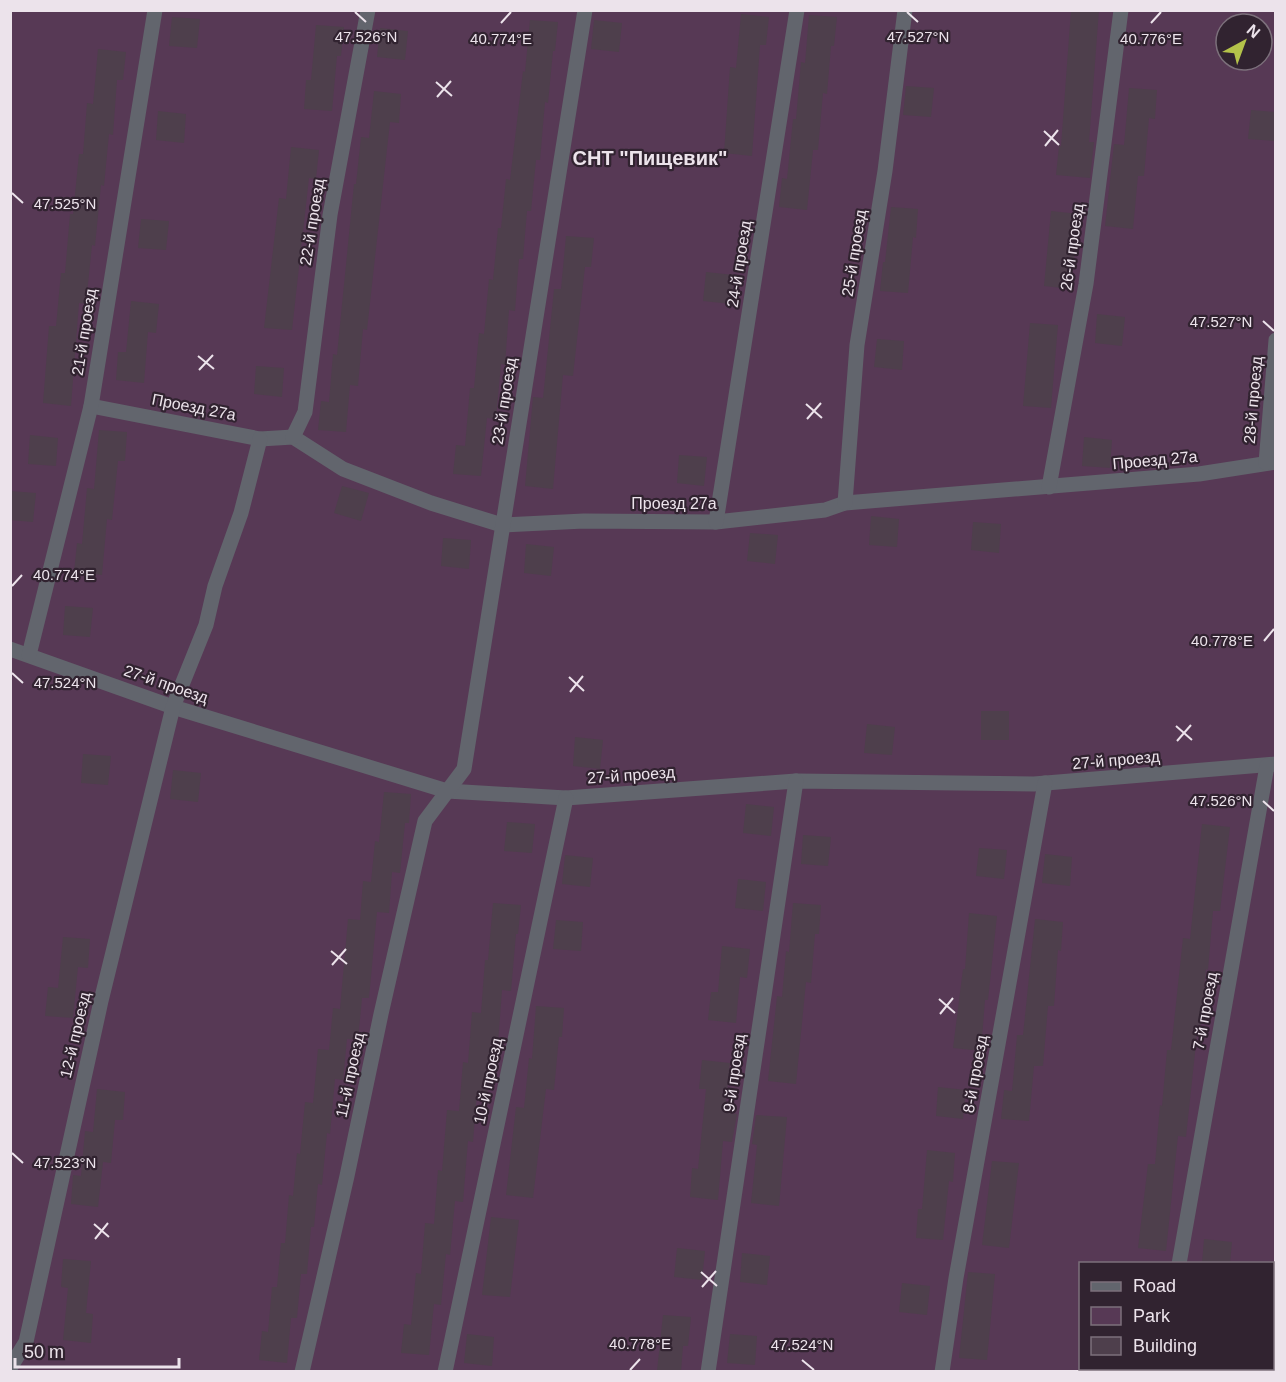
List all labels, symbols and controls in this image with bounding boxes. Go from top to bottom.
north arrow [1214,12,1274,72]
text: N [1244,21,1263,41]
text: 47.526°N [335,28,397,45]
text: 47.527°N [887,28,949,45]
text: 40.774°E [470,30,532,47]
text: 40.776°E [1120,30,1182,47]
district label: СНТ "Пищевик" [573,147,727,169]
street label: 22-й проезд [297,177,327,267]
text: 47.525°N [34,195,96,212]
street label: 26-й проезд [1057,202,1087,292]
street label: 25-й проезд [839,208,869,298]
street label: 24-й проезд [724,219,754,309]
street label: 21-й проезд [69,287,99,377]
text: 47.527°N [1190,313,1252,330]
street label: 28-й проезд [1241,355,1265,444]
street label: 23-й проезд [489,356,519,446]
street label: Проезд 27а [151,391,238,424]
street label: Проезд 27а [1112,448,1198,472]
street label: Проезд 27а [631,495,717,512]
text: 40.774°E [33,566,95,583]
text: 40.778°E [1191,632,1253,649]
street label: 27-й проезд [122,662,211,707]
text: 47.524°N [34,674,96,691]
street label: 27-й проезд [1072,748,1161,772]
street label: 27-й проезд [587,763,676,787]
text: 47.526°N [1190,792,1252,809]
street label: 7-й проезд [1190,970,1220,1051]
street label: 12-й проезд [57,990,93,1080]
street label: 11-й проезд [333,1030,367,1119]
street label: 9-й проезд [720,1032,748,1113]
street label: 8-й проезд [960,1033,990,1114]
street label: 10-й проезд [471,1036,506,1126]
text: 47.523°N [34,1154,96,1171]
legend [1079,1262,1274,1370]
text: Road [1133,1276,1176,1296]
text: Park [1133,1306,1171,1326]
scale bar [15,1331,178,1369]
text: 40.778°E [609,1335,671,1352]
text: 47.524°N [771,1336,833,1353]
text: Building [1133,1336,1197,1356]
text: 50 m [24,1342,64,1362]

